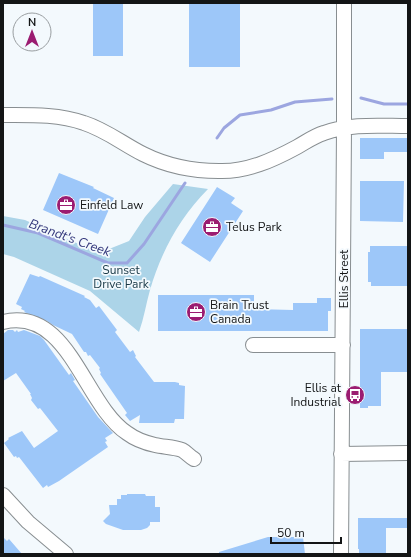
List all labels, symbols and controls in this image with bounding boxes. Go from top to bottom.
north arrow [12,12,52,52]
text: N [28,15,36,30]
office icon: Einfeld Law [55,194,77,216]
place label: Einfeld Law [80,197,143,213]
water label: Brandt's Creek [26,215,114,261]
office icon: Telus Park [201,216,223,238]
place label: Telus Park [226,219,283,235]
street label: Ellis Street [336,249,352,308]
park label: Sunset Drive Park [93,262,150,292]
place label: Brain Trust Canada [210,297,269,327]
office icon: Brain Trust Canada [185,301,207,323]
place label: Ellis at Industrial [290,380,342,410]
bus stop icon: Ellis at Industrial [344,384,366,406]
scale bar [271,519,341,545]
text: 50 m [277,525,305,541]

